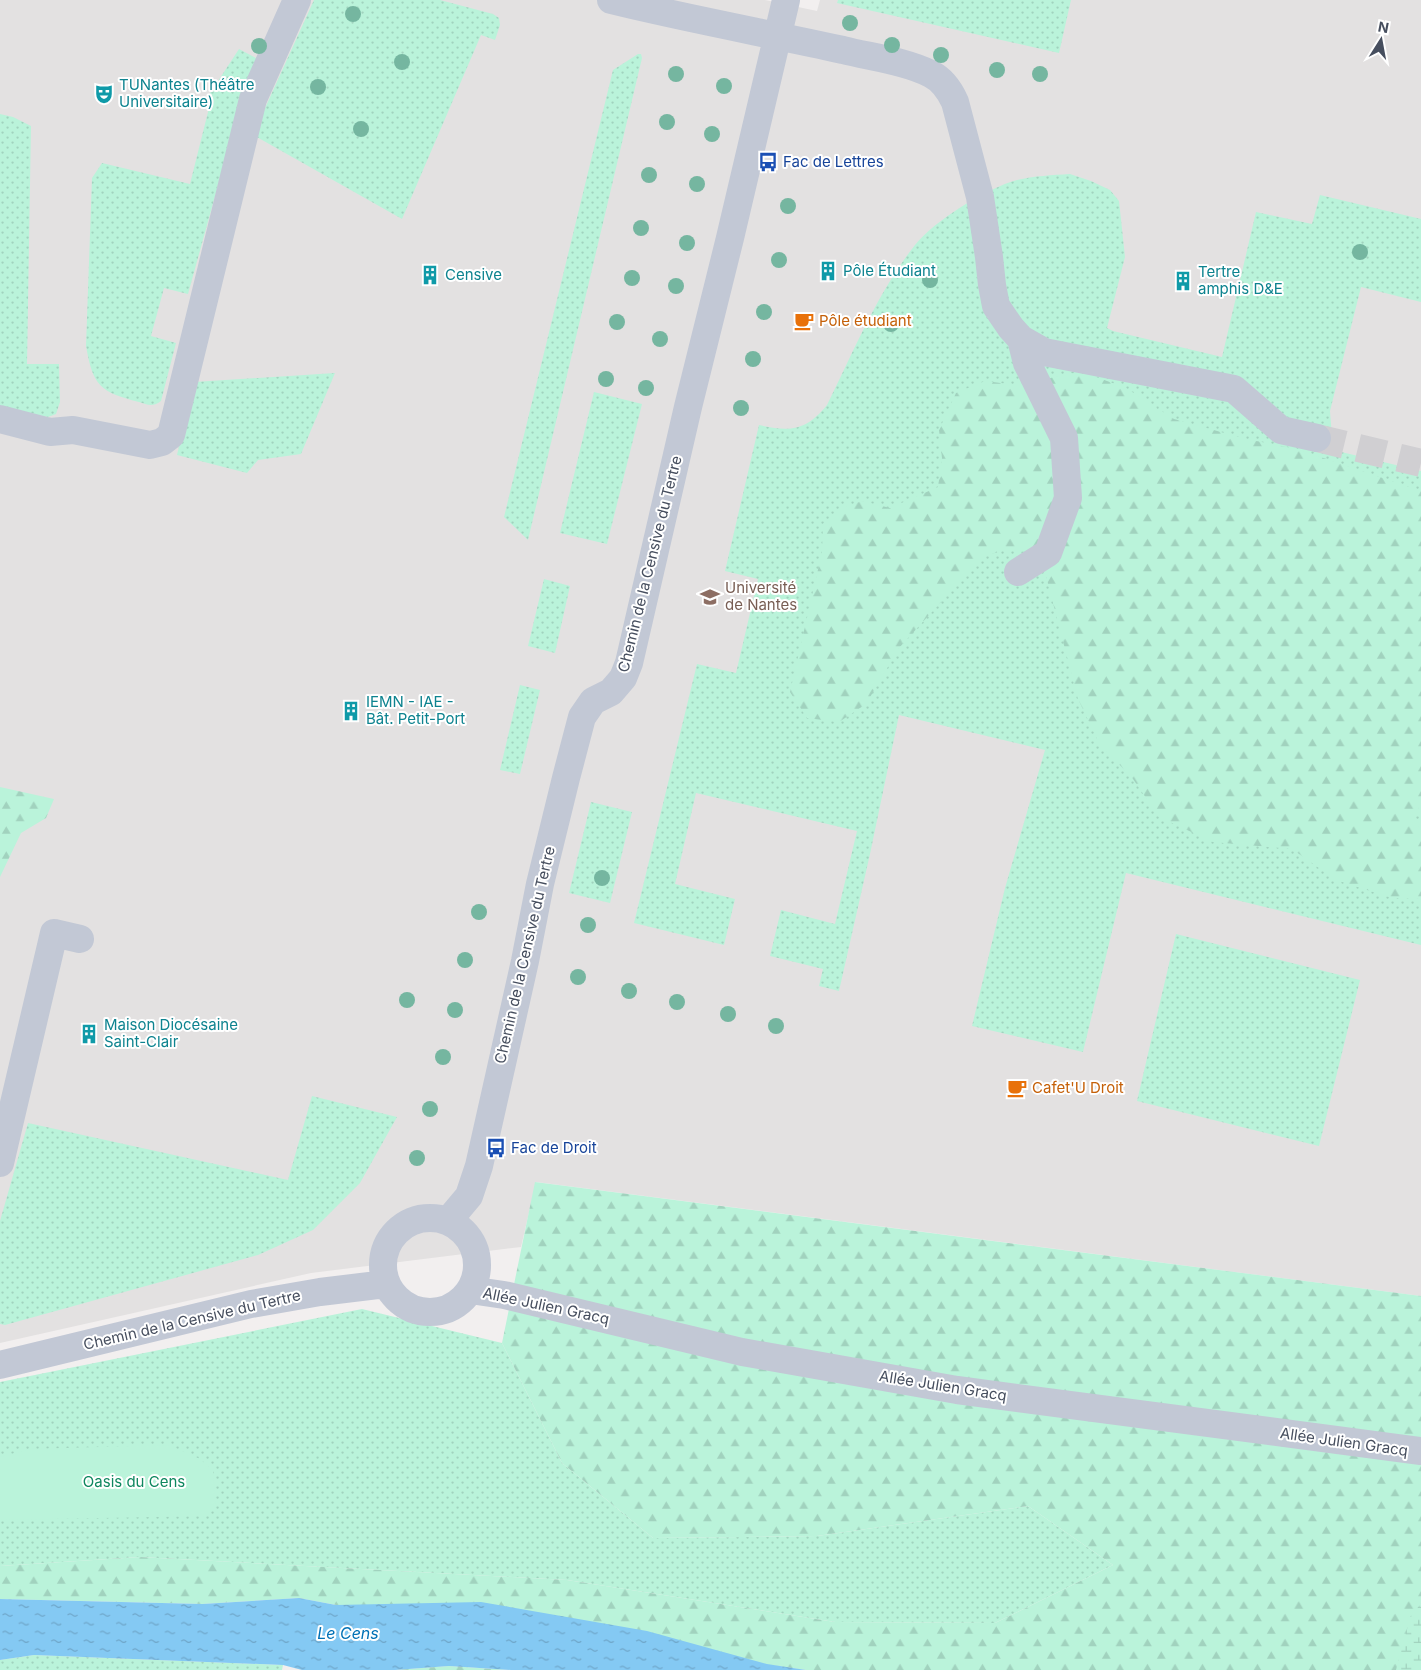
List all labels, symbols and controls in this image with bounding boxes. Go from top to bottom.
north arrow [1356,15,1406,65]
text: N [1377,17,1390,36]
place label: TUNantes (Théâtre Universitaire) [119,75,254,111]
theatre icon: TUNantes (Théâtre Universitaire) [93,83,115,105]
bus stop icon: Fac de Lettres [757,151,779,173]
place label: Fac de Lettres [783,152,884,171]
building icon: Pôle Étudiant [817,260,839,282]
place label: Pôle Étudiant [843,261,936,280]
place label: Tertre amphis D&E [1198,262,1283,298]
building icon: Censive [419,264,441,286]
place label: Censive [445,265,502,284]
building icon: Tertre amphis D&E [1172,270,1194,292]
cafe icon: Pôle étudiant [793,310,815,332]
place label: Pôle étudiant [819,311,912,330]
street label: Chemin de la Censive du Tertre [613,454,686,674]
place label: Université de Nantes [725,578,797,614]
school or university icon: Université de Nantes [699,586,721,608]
place label: IEMN - IAE - Bât. Petit-Port [366,692,465,728]
building icon: IEMN - IAE - Bât. Petit-Port [340,700,362,722]
street label: Chemin de la Censive du Tertre [490,844,559,1065]
place label: Maison Diocésaine Saint-Clair [104,1015,238,1051]
building icon: Maison Diocésaine Saint-Clair [78,1023,100,1045]
cafe icon: Cafet'U Droit [1006,1077,1028,1099]
place label: Cafet'U Droit [1032,1078,1124,1097]
bus stop icon: Fac de Droit [485,1137,507,1159]
place label: Fac de Droit [511,1138,597,1157]
street label: Allée Julien Gracq [481,1283,611,1328]
street label: Chemin de la Censive du Tertre [81,1285,302,1354]
street label: Allée Julien Gracq [878,1366,1008,1405]
street label: Allée Julien Gracq [1279,1423,1409,1460]
park label: Oasis du Cens [83,1472,185,1491]
water label: Le Cens [317,1623,379,1643]

